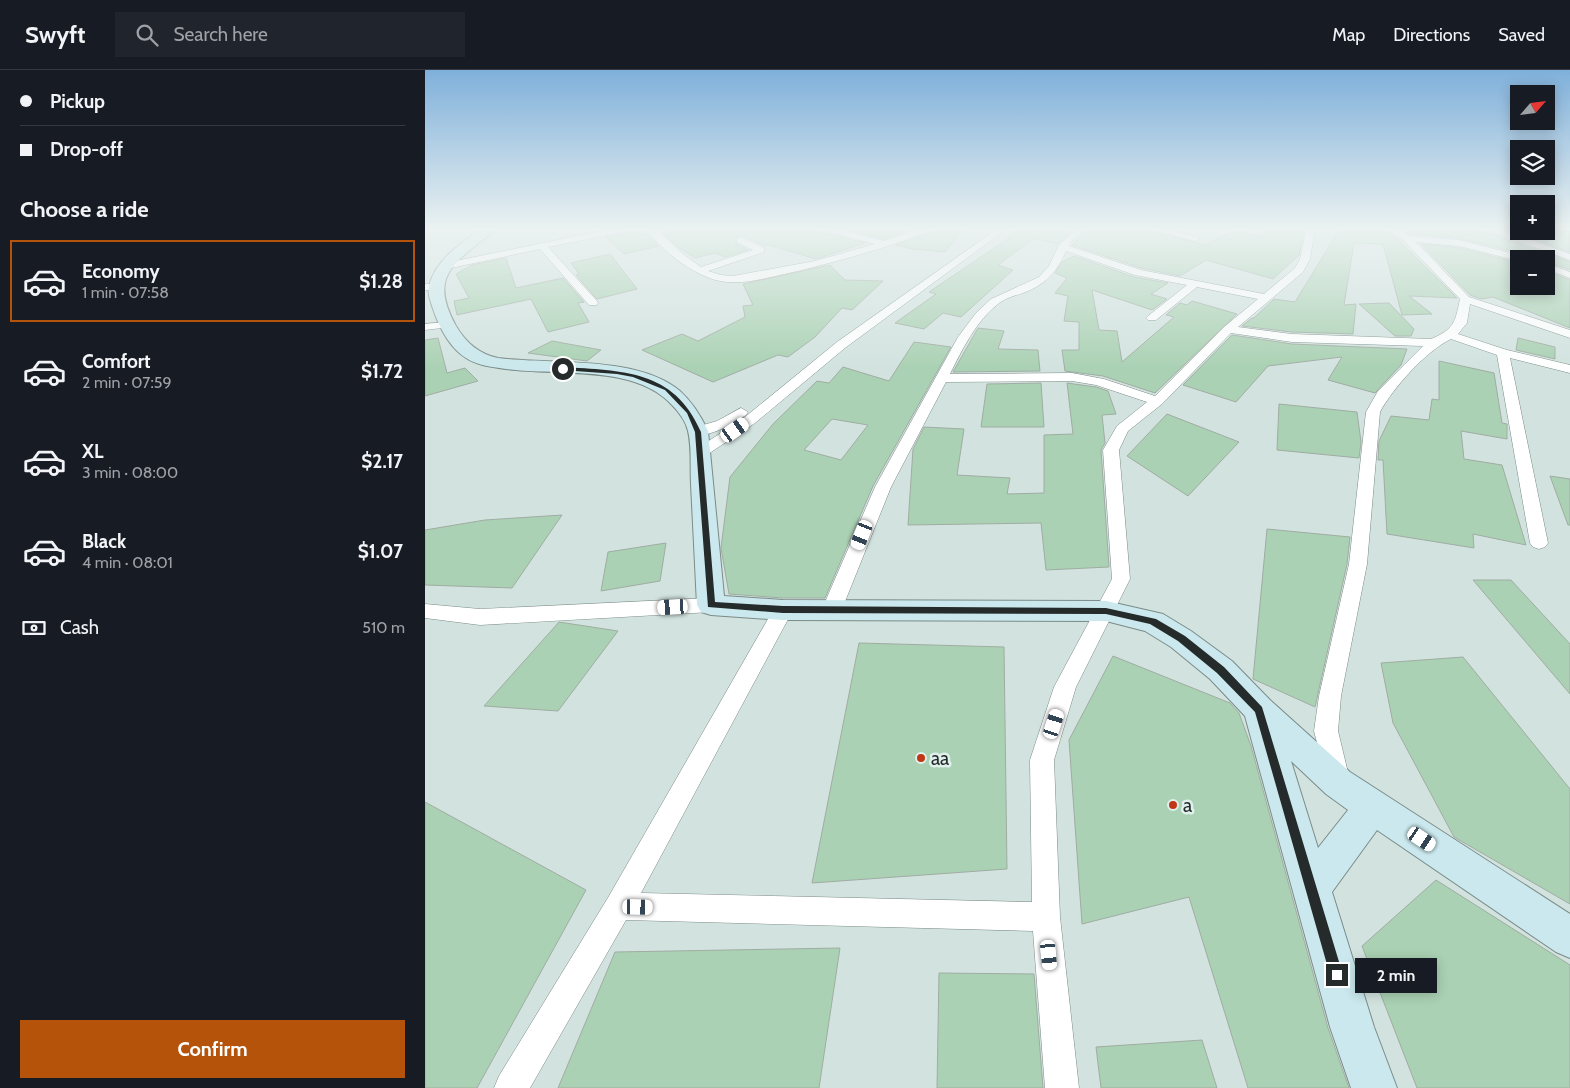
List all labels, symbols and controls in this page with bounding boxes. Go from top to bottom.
search box [115,12,465,57]
text: Swyft [25,20,85,49]
icon: search [133,21,161,49]
text: Search here [173,23,268,46]
text: Map [1332,24,1365,46]
text: Directions [1393,24,1470,46]
text: Saved [1498,24,1545,46]
north arrow [1510,85,1555,130]
map controls [1510,85,1555,295]
text: Pickup [50,90,105,113]
text: Drop-off [50,138,123,161]
button: layers [1510,140,1555,185]
button: + [1510,195,1555,240]
text: Choose a ride [20,196,149,223]
button: − [1510,250,1555,295]
icon: car [22,259,67,304]
text: Economy [82,260,160,283]
text: $1.28 [359,270,403,293]
text: 1 min · 07:58 [82,283,169,302]
icon: car [22,349,67,394]
text: Comfort [82,350,151,373]
route start [552,358,574,380]
text: $1.72 [361,360,403,383]
text: 2 min · 07:59 [82,373,171,392]
car [718,415,751,445]
icon: car [22,439,67,484]
text: XL [82,440,103,463]
text: $2.17 [361,450,403,473]
text: 3 min · 08:00 [82,463,178,482]
car [849,518,874,552]
icon: car [22,529,67,574]
text: Black [82,530,126,553]
text: $1.07 [358,540,403,563]
text: 4 min · 08:01 [82,553,173,572]
car [657,599,688,615]
icon: cash [20,614,48,642]
text: Cash [60,616,99,639]
text: 510 m [362,618,405,637]
car [1042,707,1065,741]
place label: aa [931,747,949,770]
marker: aa [915,752,927,764]
place label: a [1183,794,1192,817]
marker: a [1167,799,1179,811]
car [1405,824,1438,854]
car [622,899,653,915]
car [1039,939,1058,971]
callout: 2 min [1355,958,1437,992]
route end [1326,964,1348,986]
text: 2 min [1377,966,1415,985]
button: Confirm [20,1020,405,1078]

